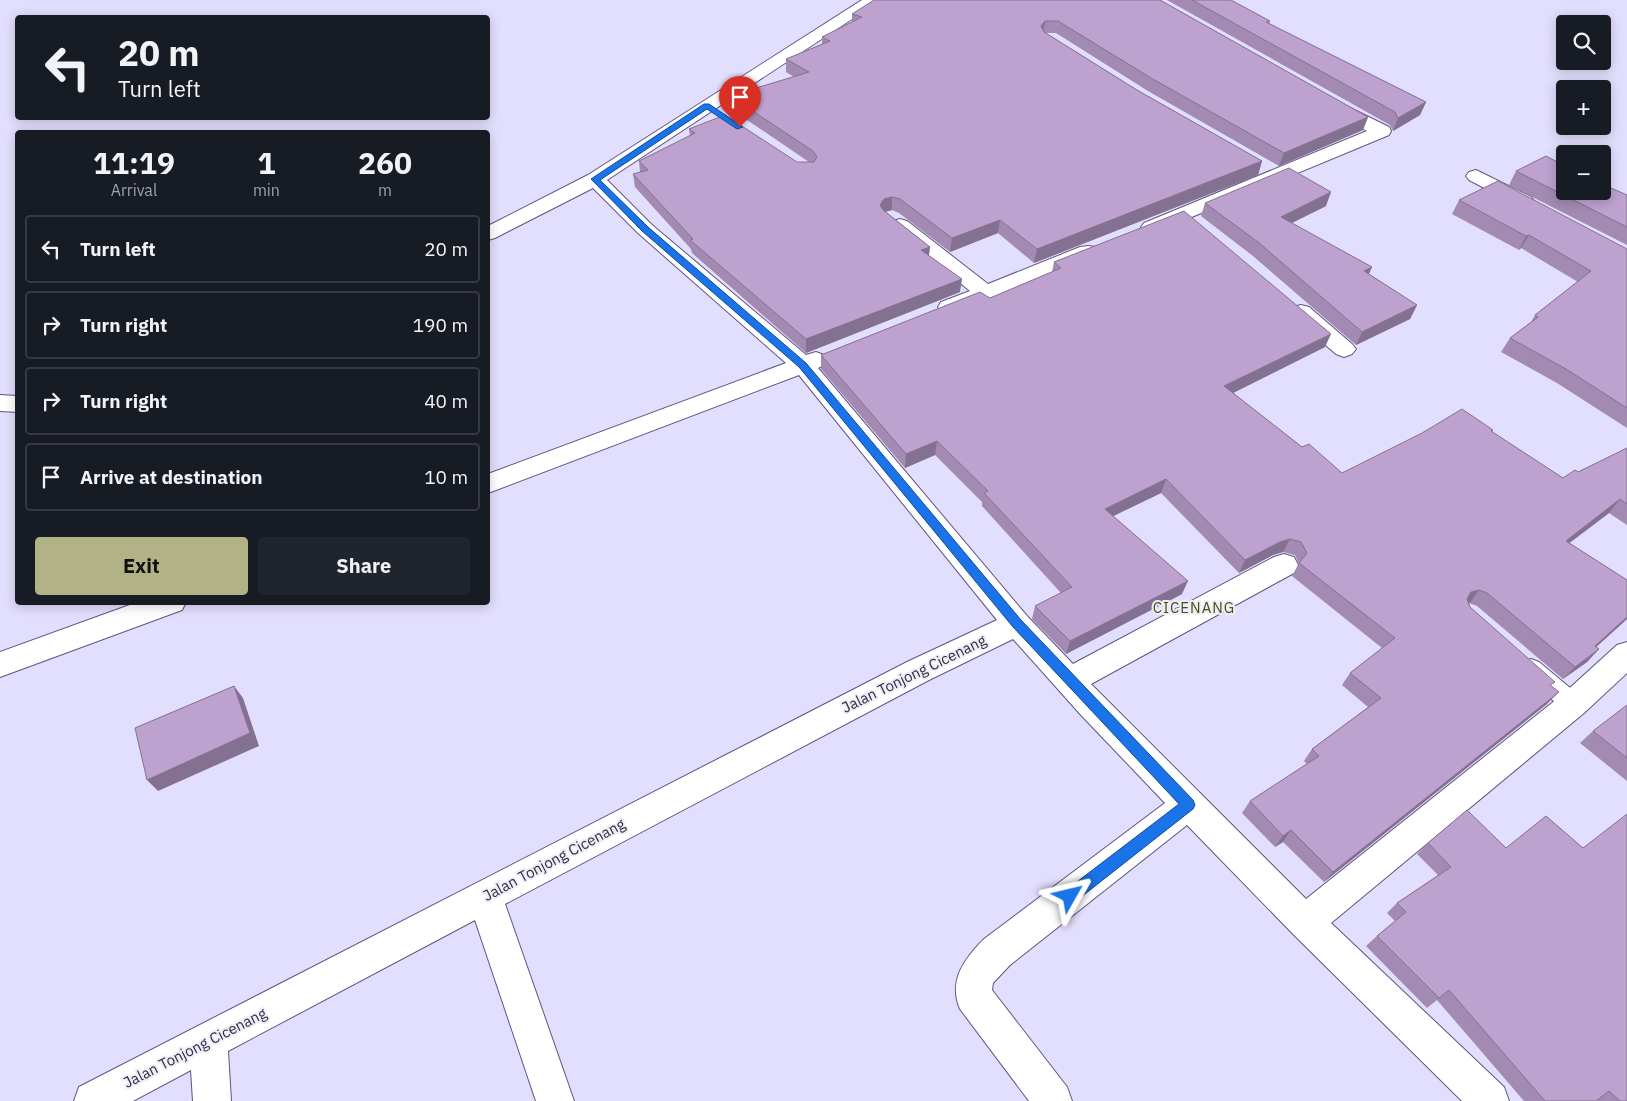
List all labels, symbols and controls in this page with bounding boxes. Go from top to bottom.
map controls [1556,15,1611,200]
button: search [1556,15,1611,70]
text: 20 m [118,30,200,76]
icon: left [35,35,100,100]
text: Turn left [118,74,201,103]
pin [719,76,761,127]
button: + [1556,80,1611,135]
icon: arrive [726,83,754,111]
text: 11:19 [93,143,175,182]
text: 1 [257,143,275,182]
text: 260 [358,143,412,182]
button: − [1556,145,1611,200]
text: Arrival [111,180,157,200]
text: min [253,180,280,200]
text: m [378,180,392,200]
icon: left [37,235,65,263]
text: Turn left [80,237,156,261]
text: 20 m [424,237,468,261]
icon: right [37,311,65,339]
text: Turn right [80,313,167,337]
text: 190 m [413,313,468,337]
icon: right [37,387,65,415]
text: Turn right [80,389,167,413]
text: 40 m [424,389,468,413]
icon: arrive [37,463,65,491]
text: Arrive at destination [80,465,263,489]
text: 10 m [424,465,468,489]
button: Exit [35,537,248,595]
button: Share [258,537,470,595]
district label: CICENANG [1153,598,1235,617]
street label: Jalan Tonjong Cicenang [839,630,989,717]
street label: Jalan Tonjong Cicenang [479,814,628,905]
position arrow [1043,869,1095,921]
street label: Jalan Tonjong Cicenang [120,1003,270,1092]

